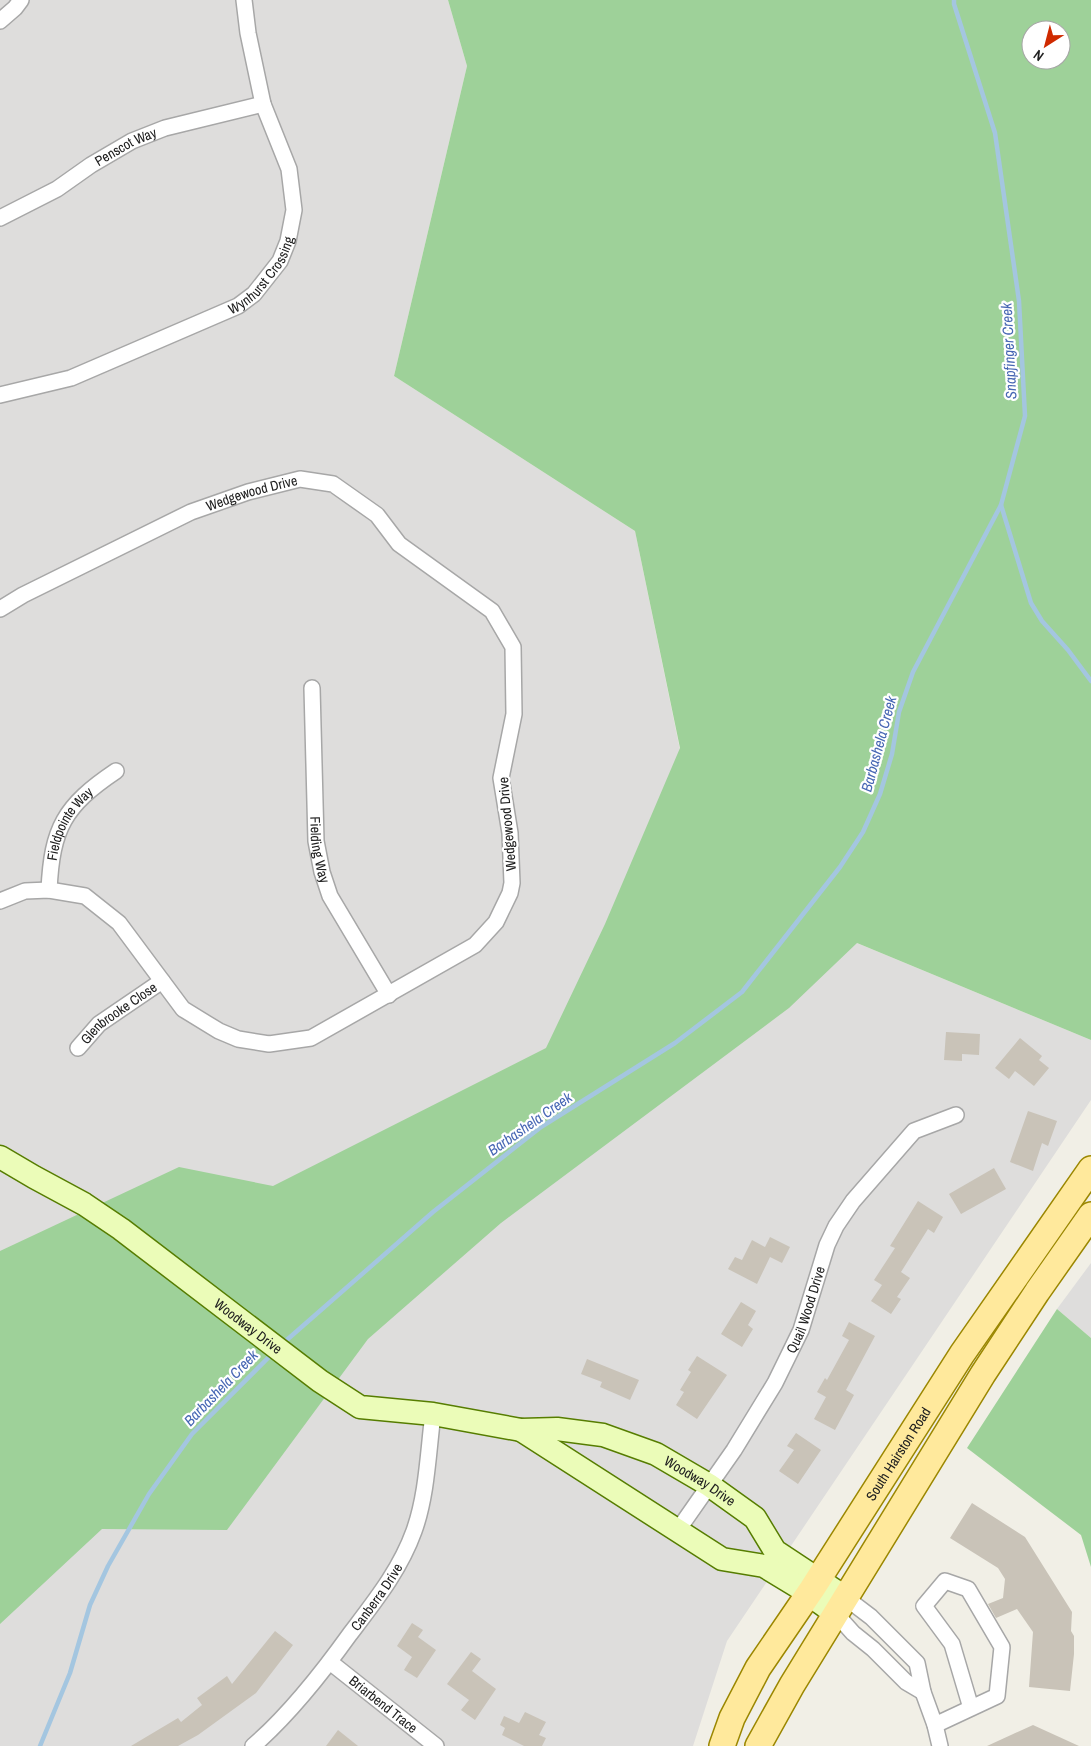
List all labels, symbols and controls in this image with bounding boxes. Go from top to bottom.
north arrow [1021,20,1071,70]
text: N [1030,46,1047,65]
street label: Penscot Way [91,123,159,170]
street label: Wynhurst Crossing [226,234,298,318]
water label: Snapfinger Creek [995,301,1022,400]
street label: Wedgewood Drive [204,471,299,515]
water label: Barbashela Creek [856,693,902,794]
street label: Wedgewood Drive [494,776,520,872]
street label: Fieldpointe Way [43,783,97,862]
street label: Fielding Way [306,816,334,886]
street label: Glenbrooke Close [76,978,160,1048]
water label: Barbashela Creek [483,1086,577,1160]
street label: Quail Wood Drive [782,1264,829,1356]
street label: Woodway Drive [211,1294,286,1358]
water label: Barbashela Creek [179,1344,263,1430]
street label: South Hairston Road [862,1404,935,1504]
street label: Woodway Drive [661,1452,739,1510]
street label: Canberra Drive [347,1560,406,1634]
street label: Briarbend Trace [345,1672,421,1737]

